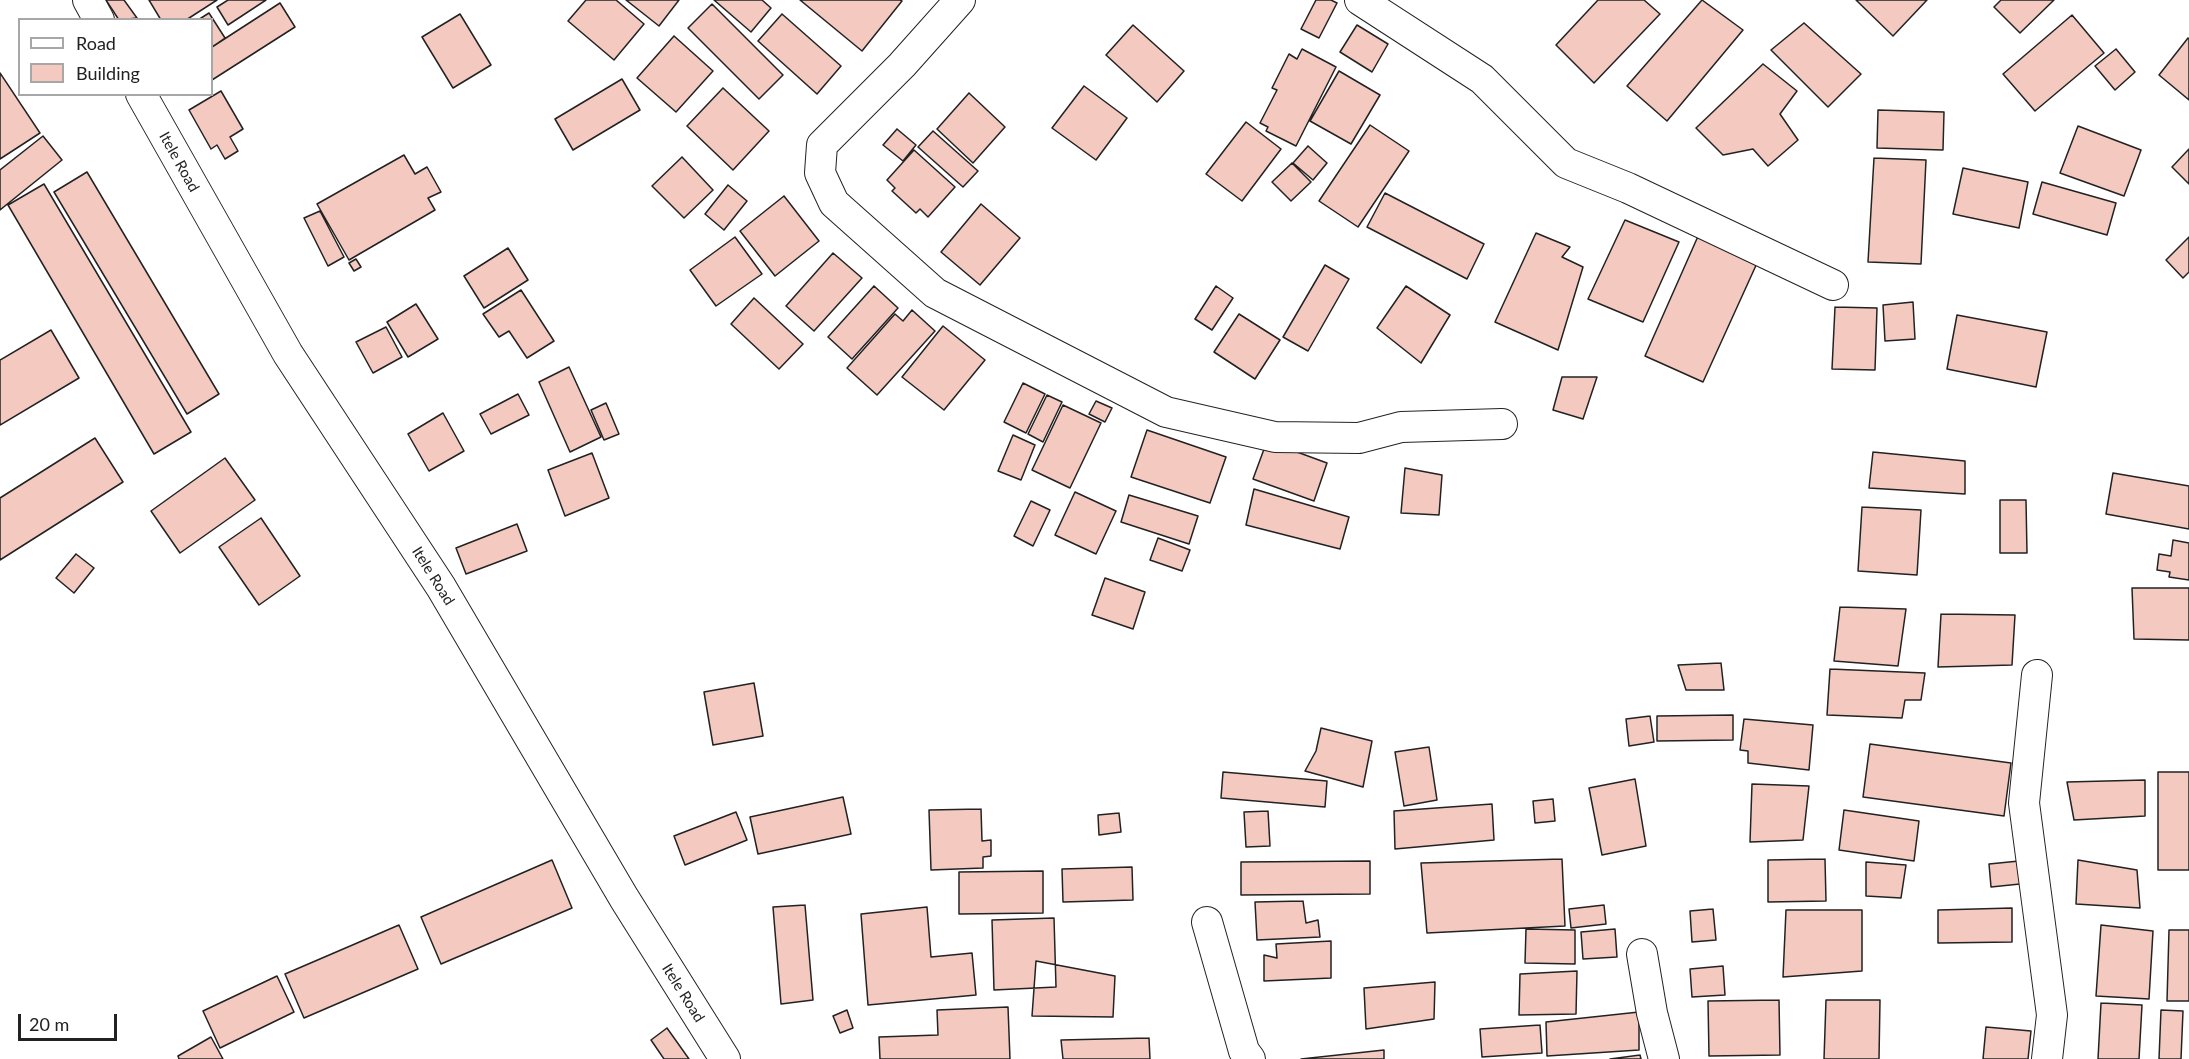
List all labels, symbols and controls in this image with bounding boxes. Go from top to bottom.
legend [18,18,213,96]
text: Road [76,32,116,54]
text: Building [76,62,140,84]
street label: Itele Road [155,129,203,195]
street label: Itele Road [408,543,458,609]
street label: Itele Road [658,960,708,1026]
scale bar [21,1002,120,1040]
text: 20 m [29,1013,69,1035]

